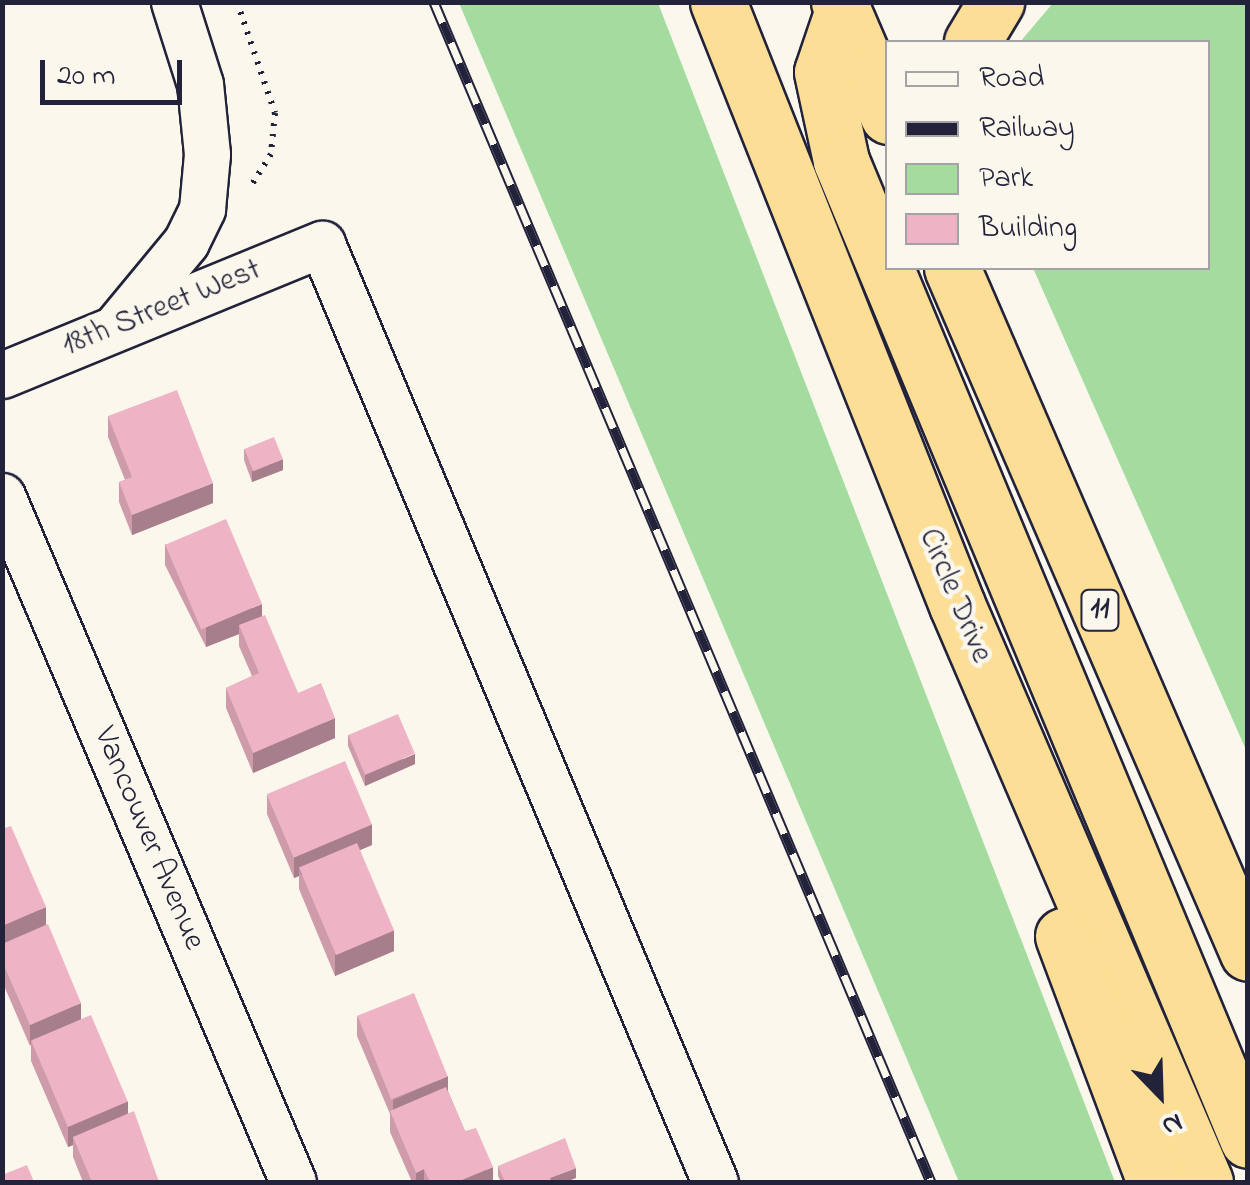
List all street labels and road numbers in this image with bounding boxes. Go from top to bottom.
street label: 18th Street West [57,252,267,366]
street label: Circle Drive [909,523,999,669]
road number: 11 [1080,585,1120,635]
street label: Vancouver Avenue [84,722,212,956]

